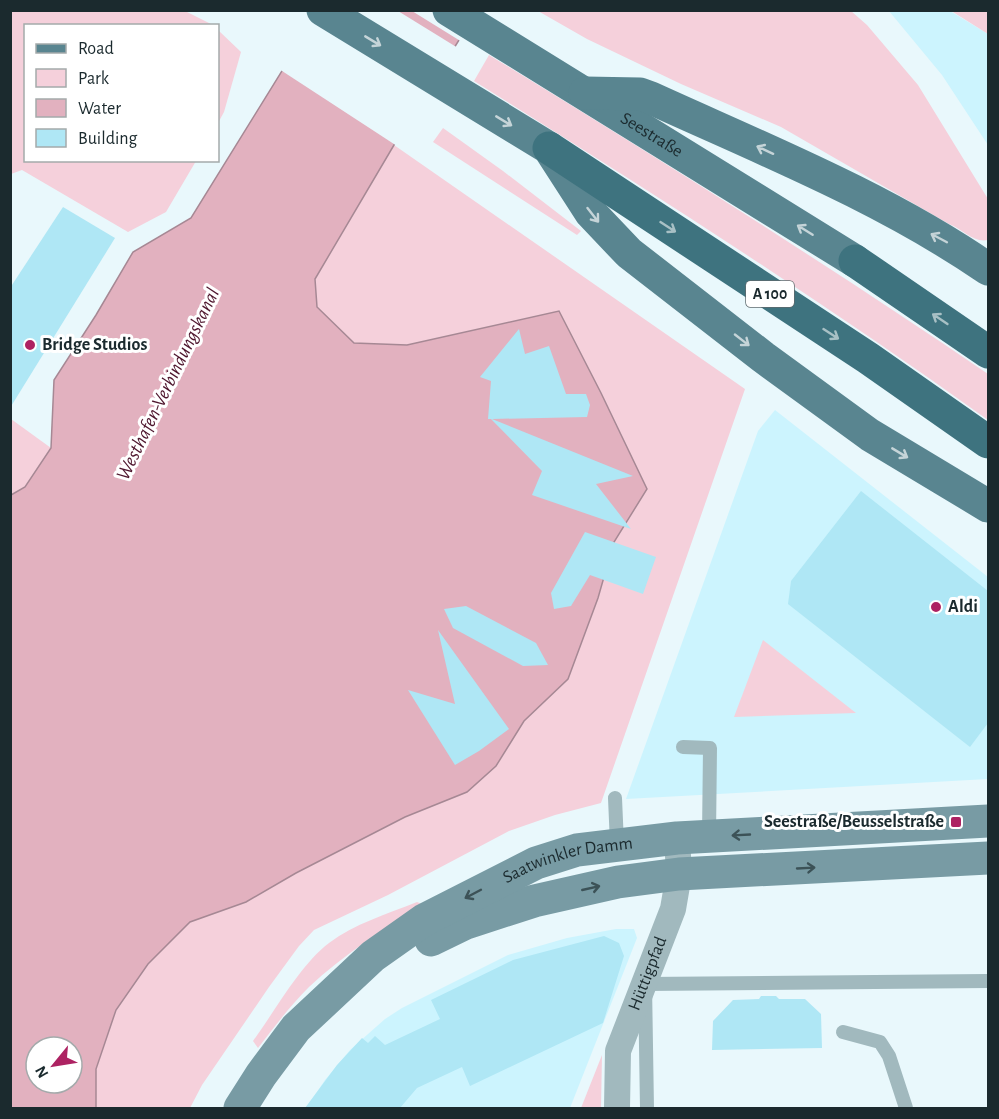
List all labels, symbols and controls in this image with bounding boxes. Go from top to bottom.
legend [24,24,219,162]
one-way arrow [364,35,381,47]
text: Road [78,40,114,58]
text: Park [78,70,110,88]
text: Water [78,100,121,118]
street label: Seestraße [617,109,686,161]
one-way arrow [495,115,512,127]
text: Building [78,130,138,148]
one-way arrow [757,143,775,155]
one-way arrow [586,207,599,223]
one-way arrow [659,221,676,233]
one-way arrow [797,223,814,235]
one-way arrow [931,232,948,244]
road number: A 100 [746,281,794,307]
water label: Westhafen-Verbindungskanal [113,285,223,483]
one-way arrow [933,313,949,325]
one-way arrow [822,328,839,340]
one-way arrow [733,334,749,346]
place label: Bridge Studios [42,336,147,354]
marker: Bridge Studios [23,338,37,352]
one-way arrow [891,447,908,459]
place label: Aldi [948,598,978,616]
marker: Aldi [929,600,943,614]
place label: Seestraße/Beusselstraße [764,813,944,831]
marker: Seestraße/Beusselstraße [949,815,963,829]
one-way arrow [732,829,752,840]
street label: Saatwinkler Damm [500,834,634,887]
one-way arrow [796,862,816,873]
one-way arrow [581,882,601,893]
one-way arrow [464,889,482,901]
street label: Hüttigpfad [626,934,670,1013]
north arrow [24,1035,84,1095]
text: N [32,1063,52,1081]

